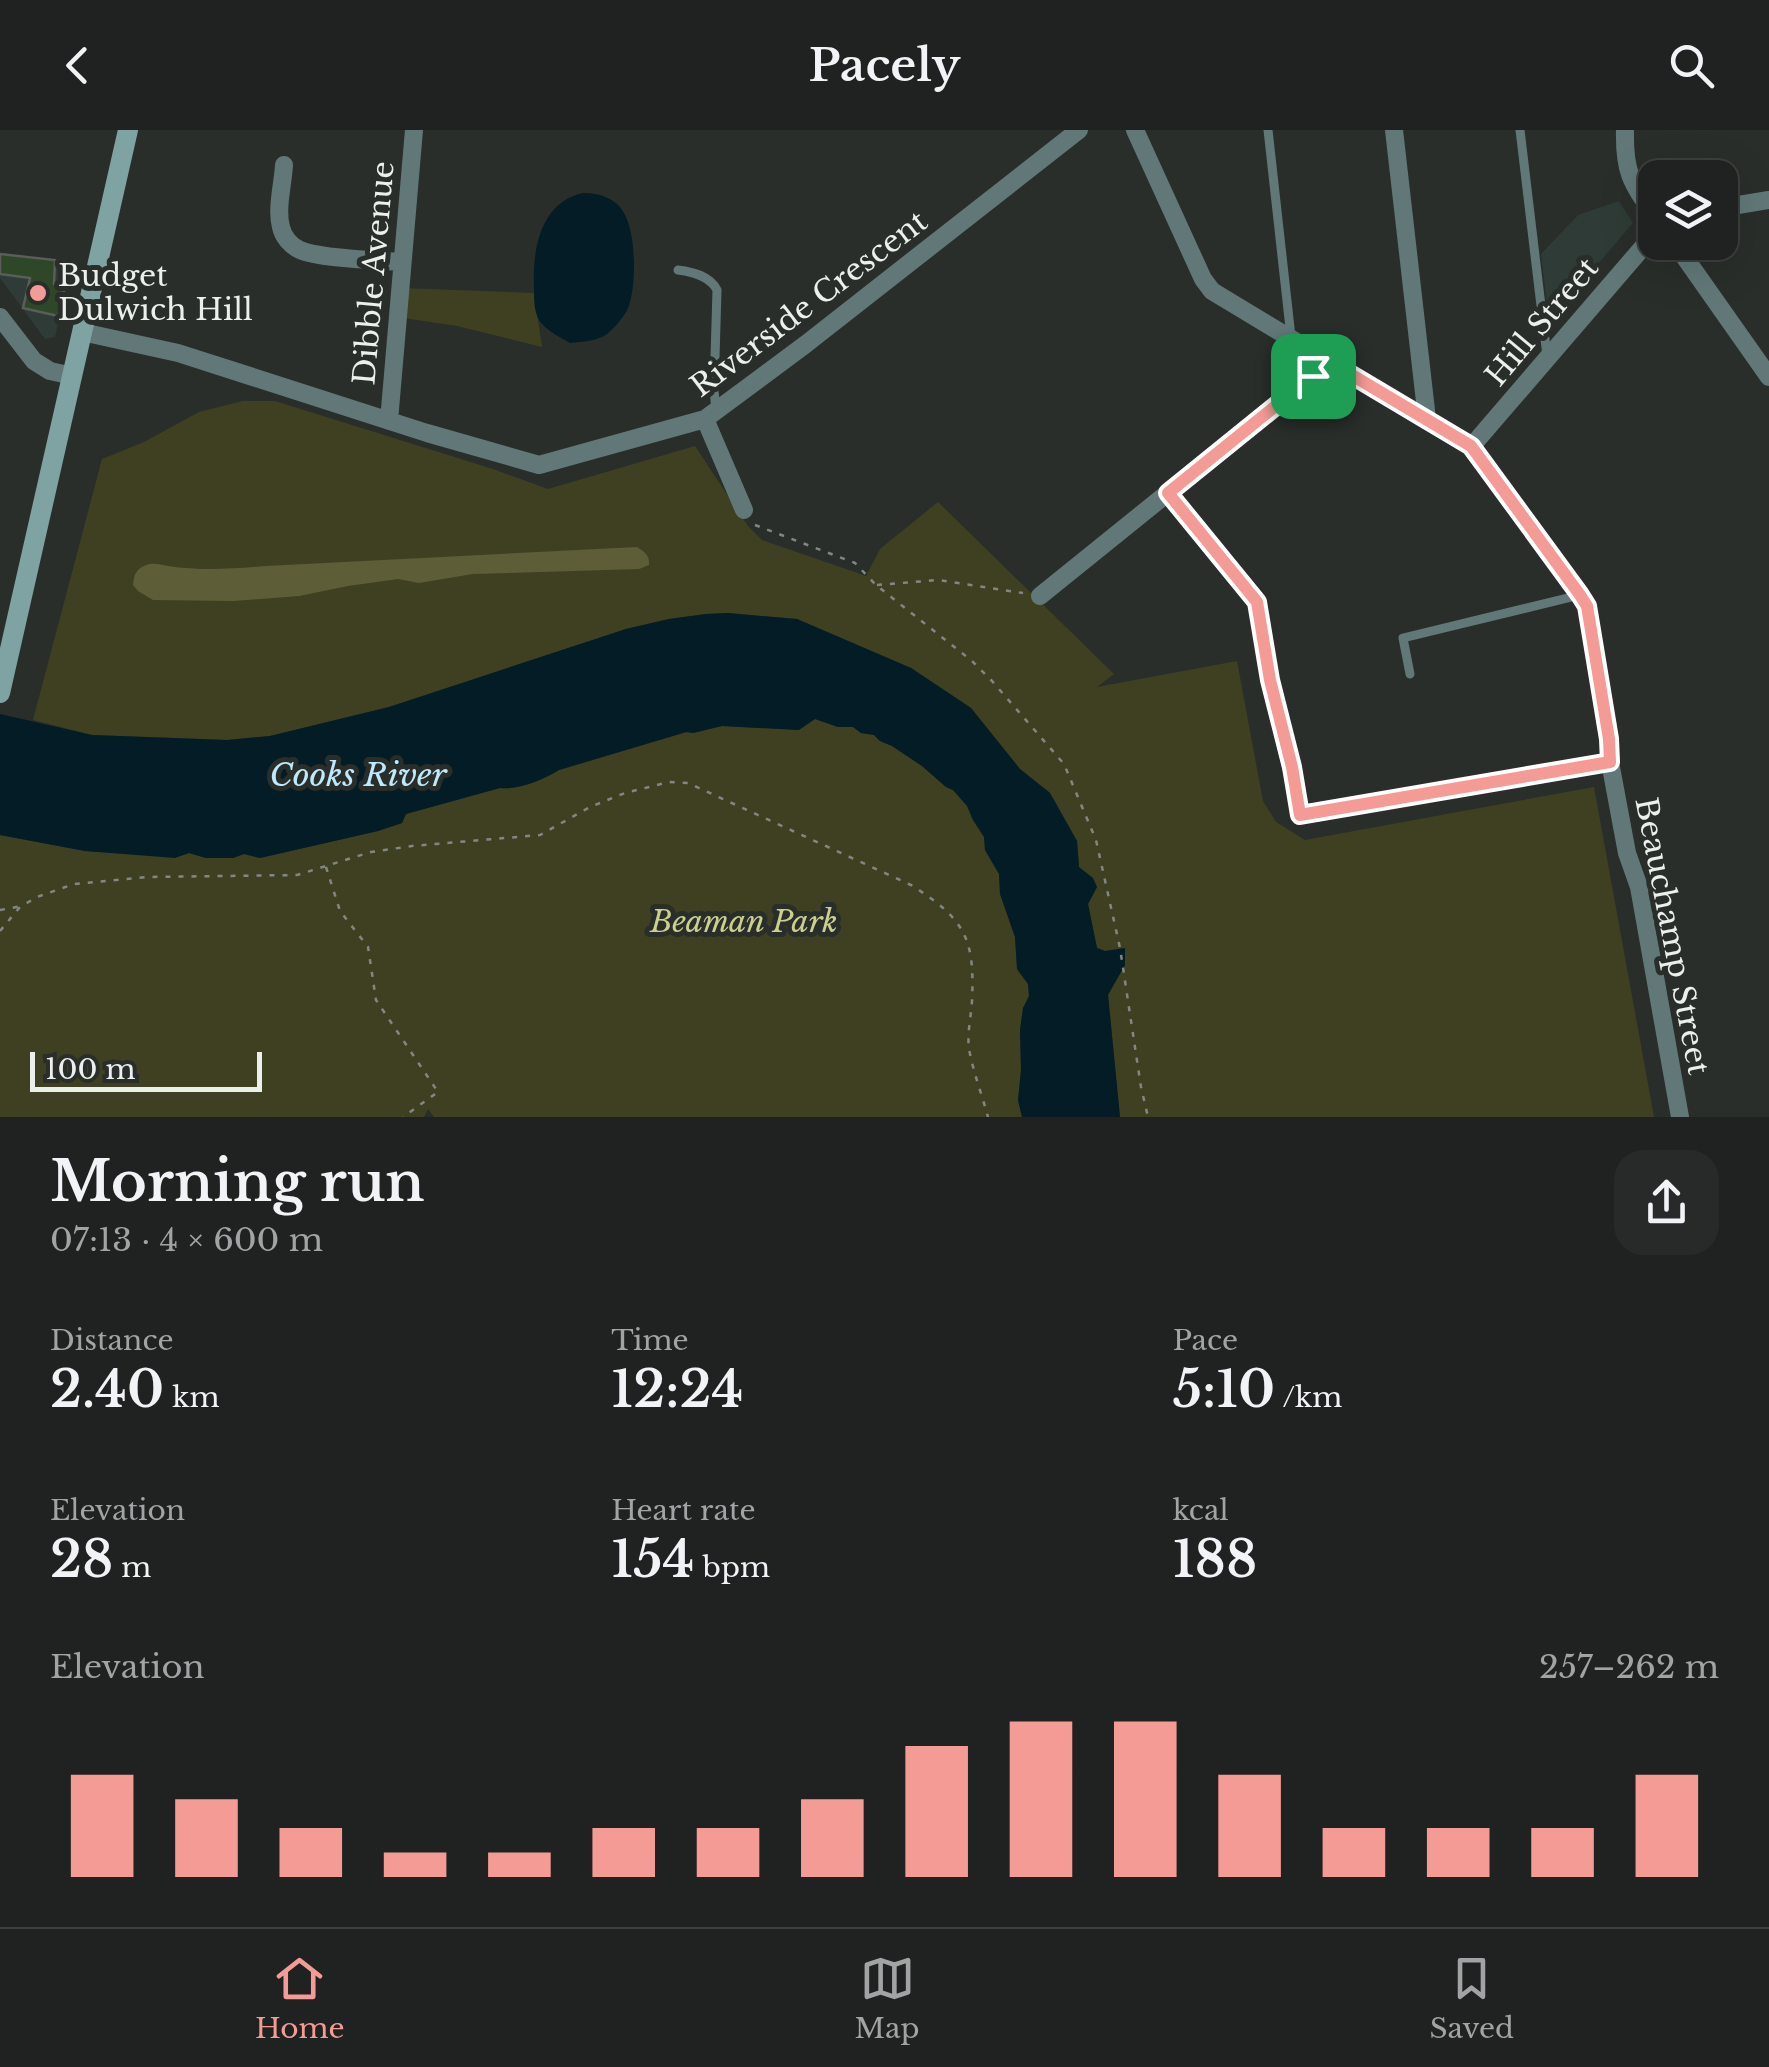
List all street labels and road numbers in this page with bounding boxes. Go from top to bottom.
street label: Dibble Avenue [345,159,402,386]
street label: Riverside Crescent [683,202,935,405]
street label: Hill Street [1477,249,1606,393]
street label: Beauchamp Street [1627,794,1718,1078]

